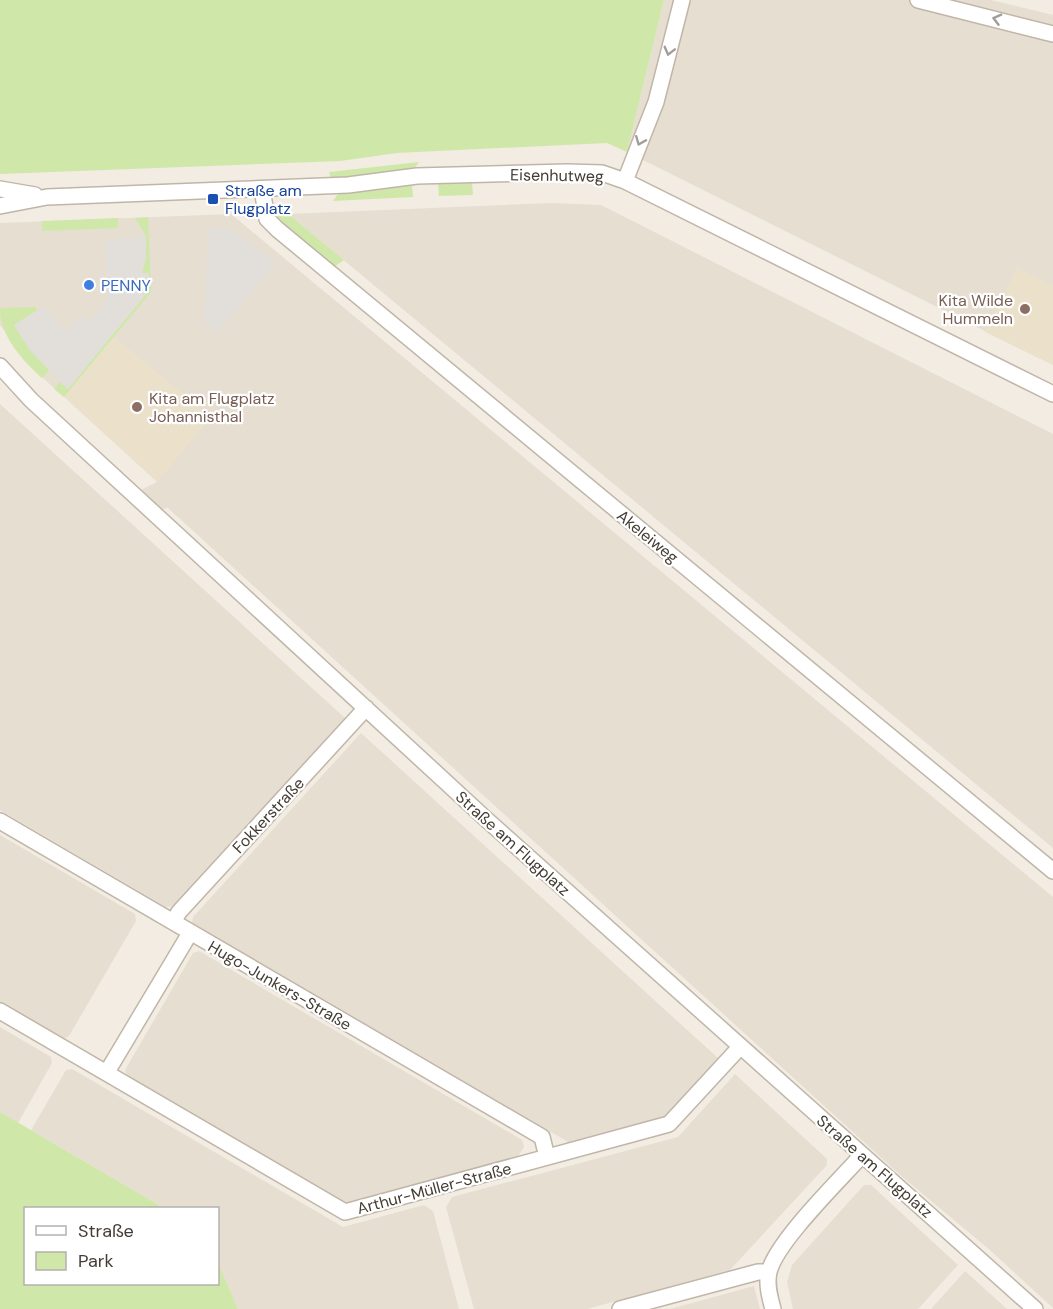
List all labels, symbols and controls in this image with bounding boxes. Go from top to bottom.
one-way arrow [992,13,1002,26]
one-way arrow [664,46,677,56]
one-way arrow [635,135,648,146]
street label: Eisenhutweg [510,164,604,187]
place label: Straße am Flugplatz [225,180,302,219]
marker: Straße am Flugplatz [206,192,220,206]
place label: PENNY [101,275,151,296]
marker: PENNY [82,278,96,292]
place label: Kita Wilde Hummeln [939,290,1013,329]
marker: Kita Wilde Hummeln [1018,302,1032,316]
place label: Kita am Flugplatz Johannisthal [149,388,275,427]
marker: Kita am Flugplatz Johannisthal [130,400,144,414]
street label: Akeleiweg [612,505,683,568]
street label: Fokkerstraße [228,773,309,858]
street label: Straße am Flugplatz [451,786,574,900]
street label: Hugo-Junkers-Straße [204,936,355,1035]
street label: Straße am Flugplatz [812,1110,937,1223]
street label: Arthur-Müller-Straße [355,1158,514,1219]
legend [24,1207,219,1285]
text: Straße [78,1219,134,1243]
text: Park [78,1249,114,1273]

